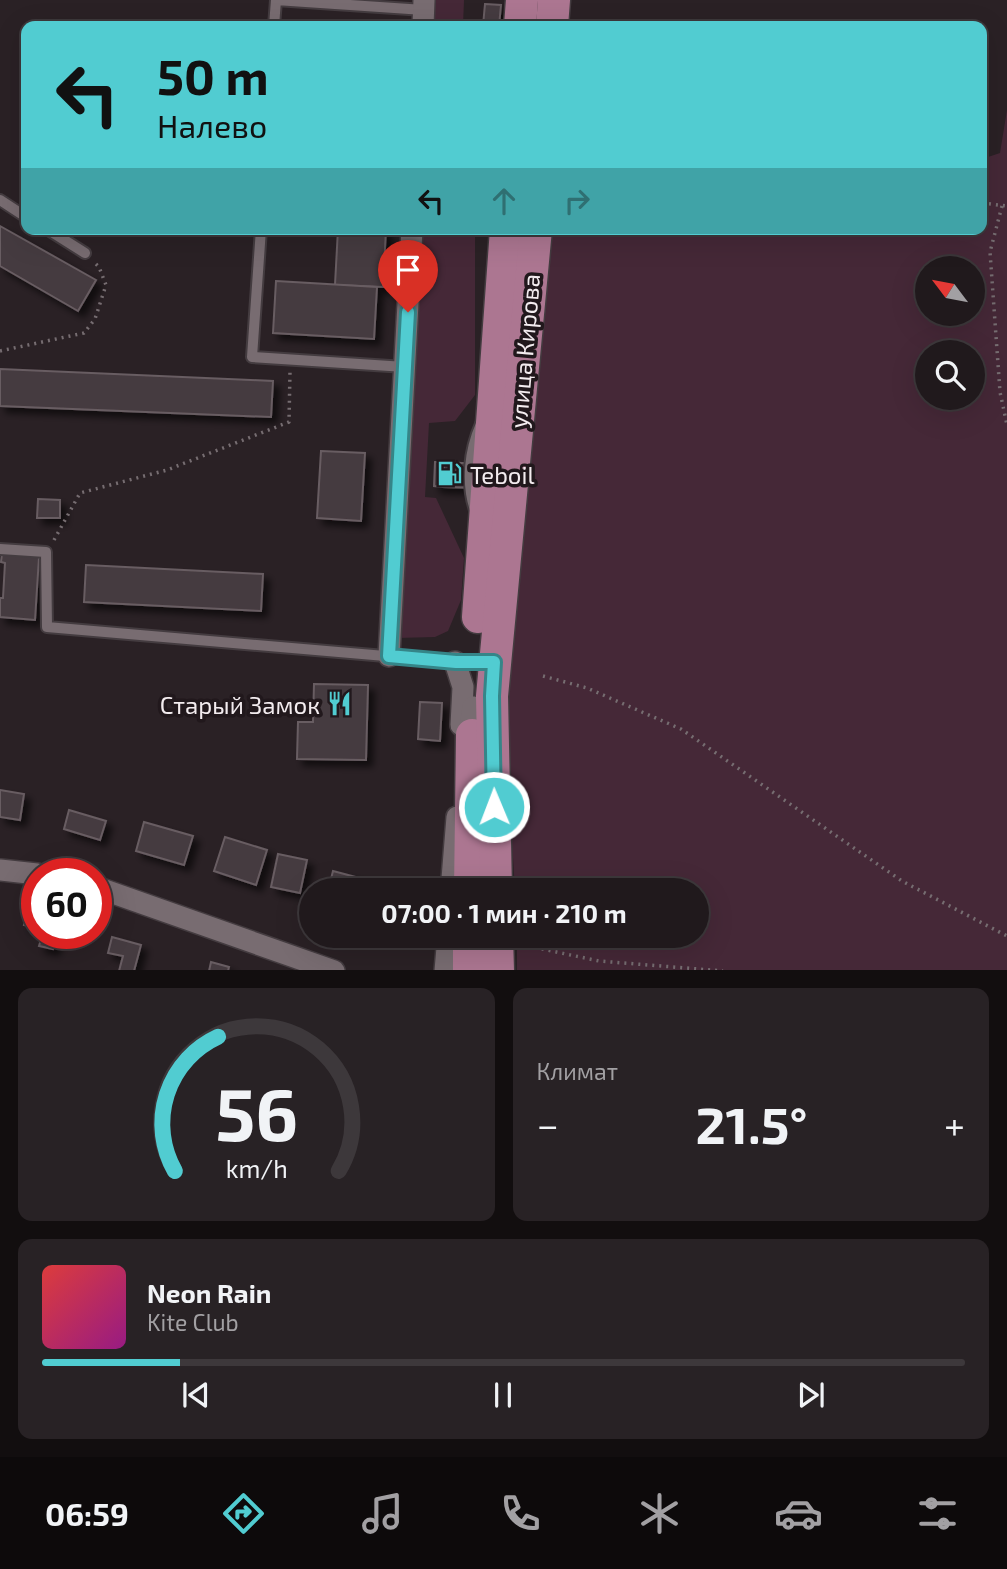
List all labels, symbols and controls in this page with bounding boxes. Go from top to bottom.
text: 50 m [157,46,269,105]
icon: left [42,49,133,140]
text: Налево [157,106,267,144]
icon: left [412,182,450,220]
icon: ahead [485,182,523,220]
icon: right [558,182,596,220]
pin [378,240,438,312]
icon: arrive [389,251,427,289]
north arrow [915,256,985,326]
map controls [915,256,985,410]
street label: улица Кирова [503,272,546,430]
button: search [915,340,985,410]
fuel station icon: Teboil [436,460,464,488]
place label: Teboil [470,460,535,489]
place label: Старый Замок [160,690,320,719]
restaurant icon: Старый Замок [326,690,354,718]
position arrow [457,770,531,844]
speed limit sign: 60 [21,858,112,949]
text: 07:00 · 1 мин · 210 m [381,897,627,928]
text: Климат [537,1057,618,1085]
text: 56 [215,1068,298,1156]
text: 21.5° [695,1092,807,1154]
text: − [537,1101,559,1147]
text: + [944,1101,965,1147]
text: km/h [225,1152,287,1182]
text: Neon Rain [147,1277,271,1308]
text: Kite Club [147,1308,239,1336]
icon: previous [177,1376,215,1414]
icon: pause [484,1376,522,1414]
icon: next [792,1376,830,1414]
icon: directions [219,1489,268,1538]
icon: music [358,1489,407,1538]
icon: phone [496,1489,545,1538]
icon: climate [635,1489,684,1538]
icon: car [774,1489,823,1538]
icon: filters [913,1489,962,1538]
text: 06:59 [45,1494,129,1532]

